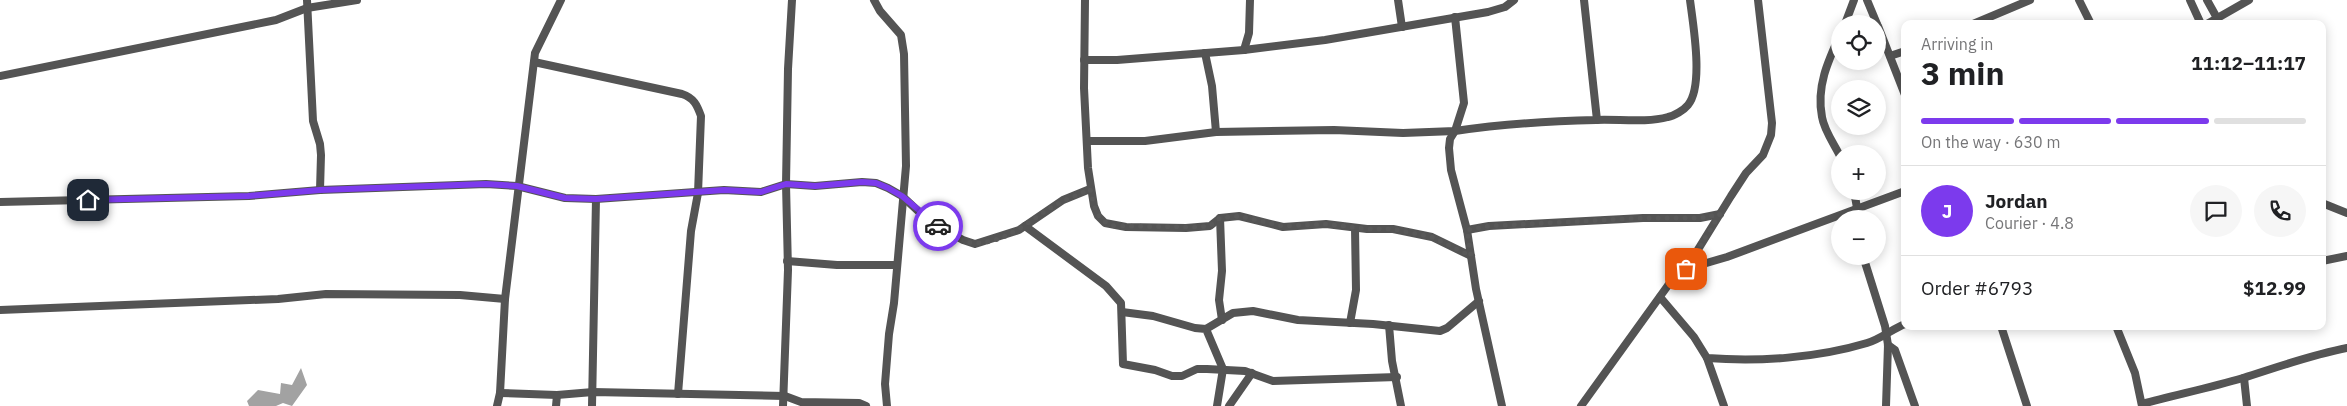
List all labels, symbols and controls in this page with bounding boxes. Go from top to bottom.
map controls [1831,15,1886,265]
button: locate [1831,15,1886,70]
text: Arriving in [1921,34,1993,54]
text: 11:12–11:17 [2191,51,2306,75]
text: 3 min [1921,52,2005,94]
button: layers [1831,80,1886,135]
text: On the way · 630 m [1921,132,2060,152]
button: + [1831,145,1886,200]
pin [67,179,109,221]
button: chat [2190,185,2242,237]
button: phone [2254,185,2306,237]
icon: home [74,186,102,214]
text: Jordan [1985,189,2048,213]
text: J [1942,199,1952,223]
courier [913,201,963,251]
button: − [1831,210,1886,265]
icon: car [924,212,952,240]
text: Courier · 4.8 [1985,213,2074,233]
pin [1665,248,1707,290]
icon: bag [1672,255,1700,283]
text: Order #6793 [1921,276,2033,300]
text: $12.99 [2243,276,2306,300]

